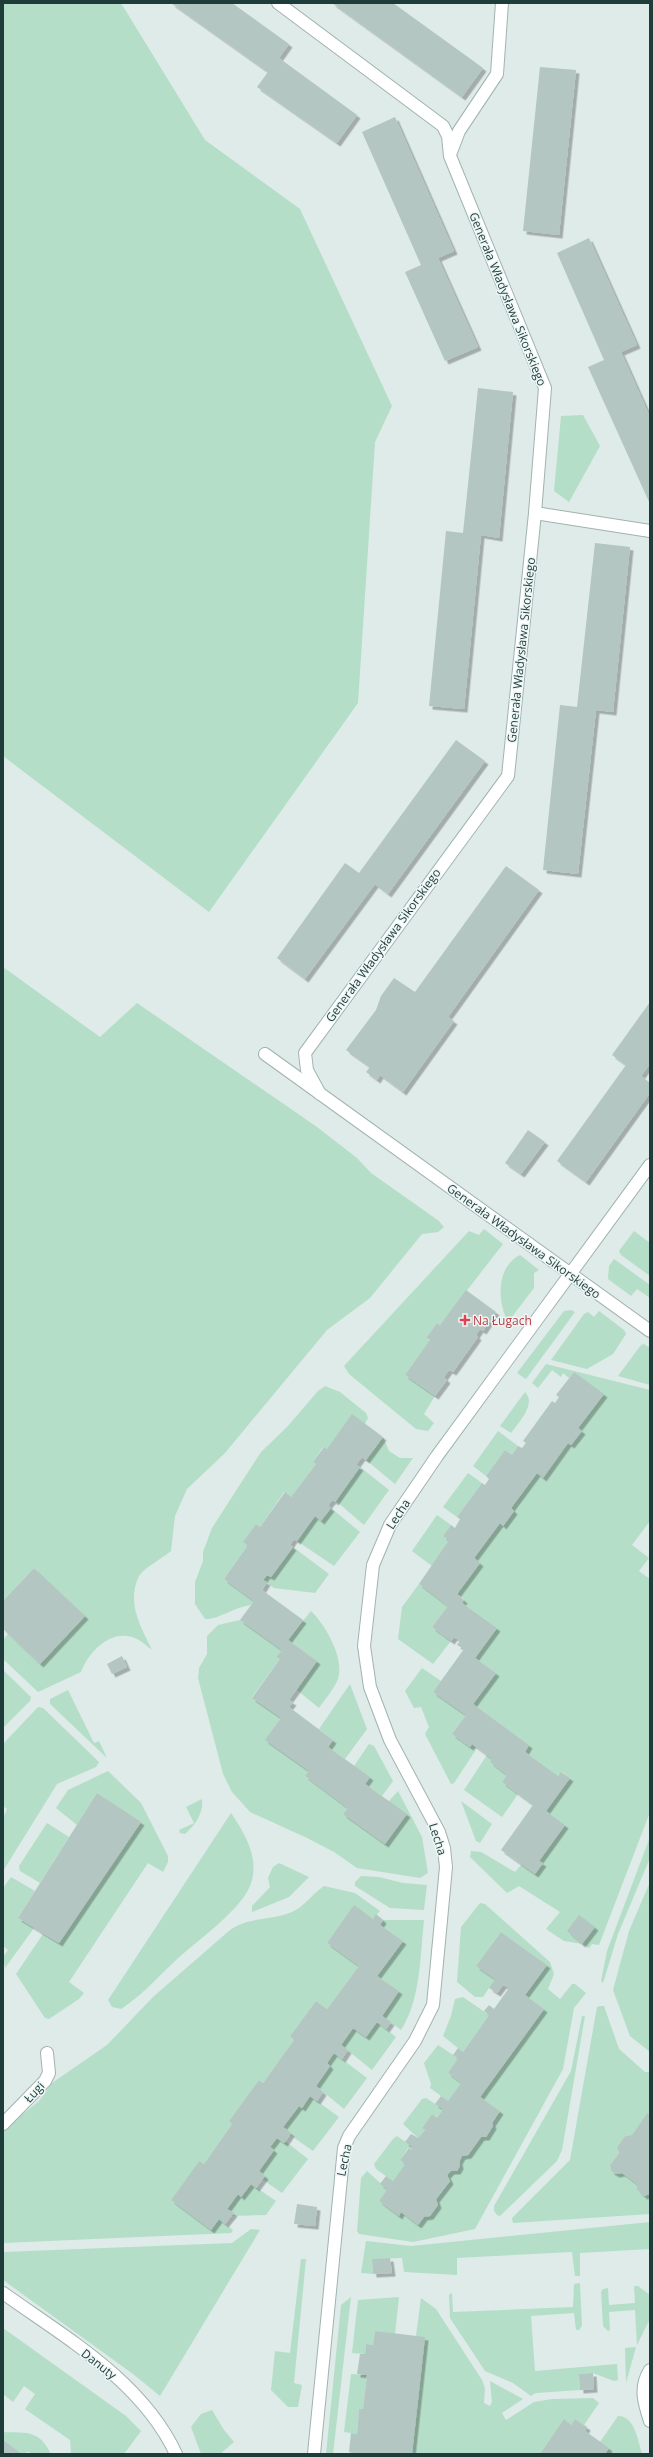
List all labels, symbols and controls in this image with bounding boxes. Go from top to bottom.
street label: Generała Władysława Sikorskiego [465,210,551,388]
street label: Generała Władysława Sikorskiego [503,557,539,743]
street label: Generała Władysława Sikorskiego [321,865,445,1025]
street label: Generała Władysława Sikorskiego [444,1179,604,1303]
place label: Na Ługach [473,1312,532,1329]
marker: Na Ługach [460,1315,470,1325]
street label: Lecha [382,1496,414,1532]
street label: Lecha [425,1821,451,1857]
street label: Ługi [20,2078,48,2106]
street label: Lecha [332,2142,356,2178]
street label: Danuty [78,2345,121,2384]

